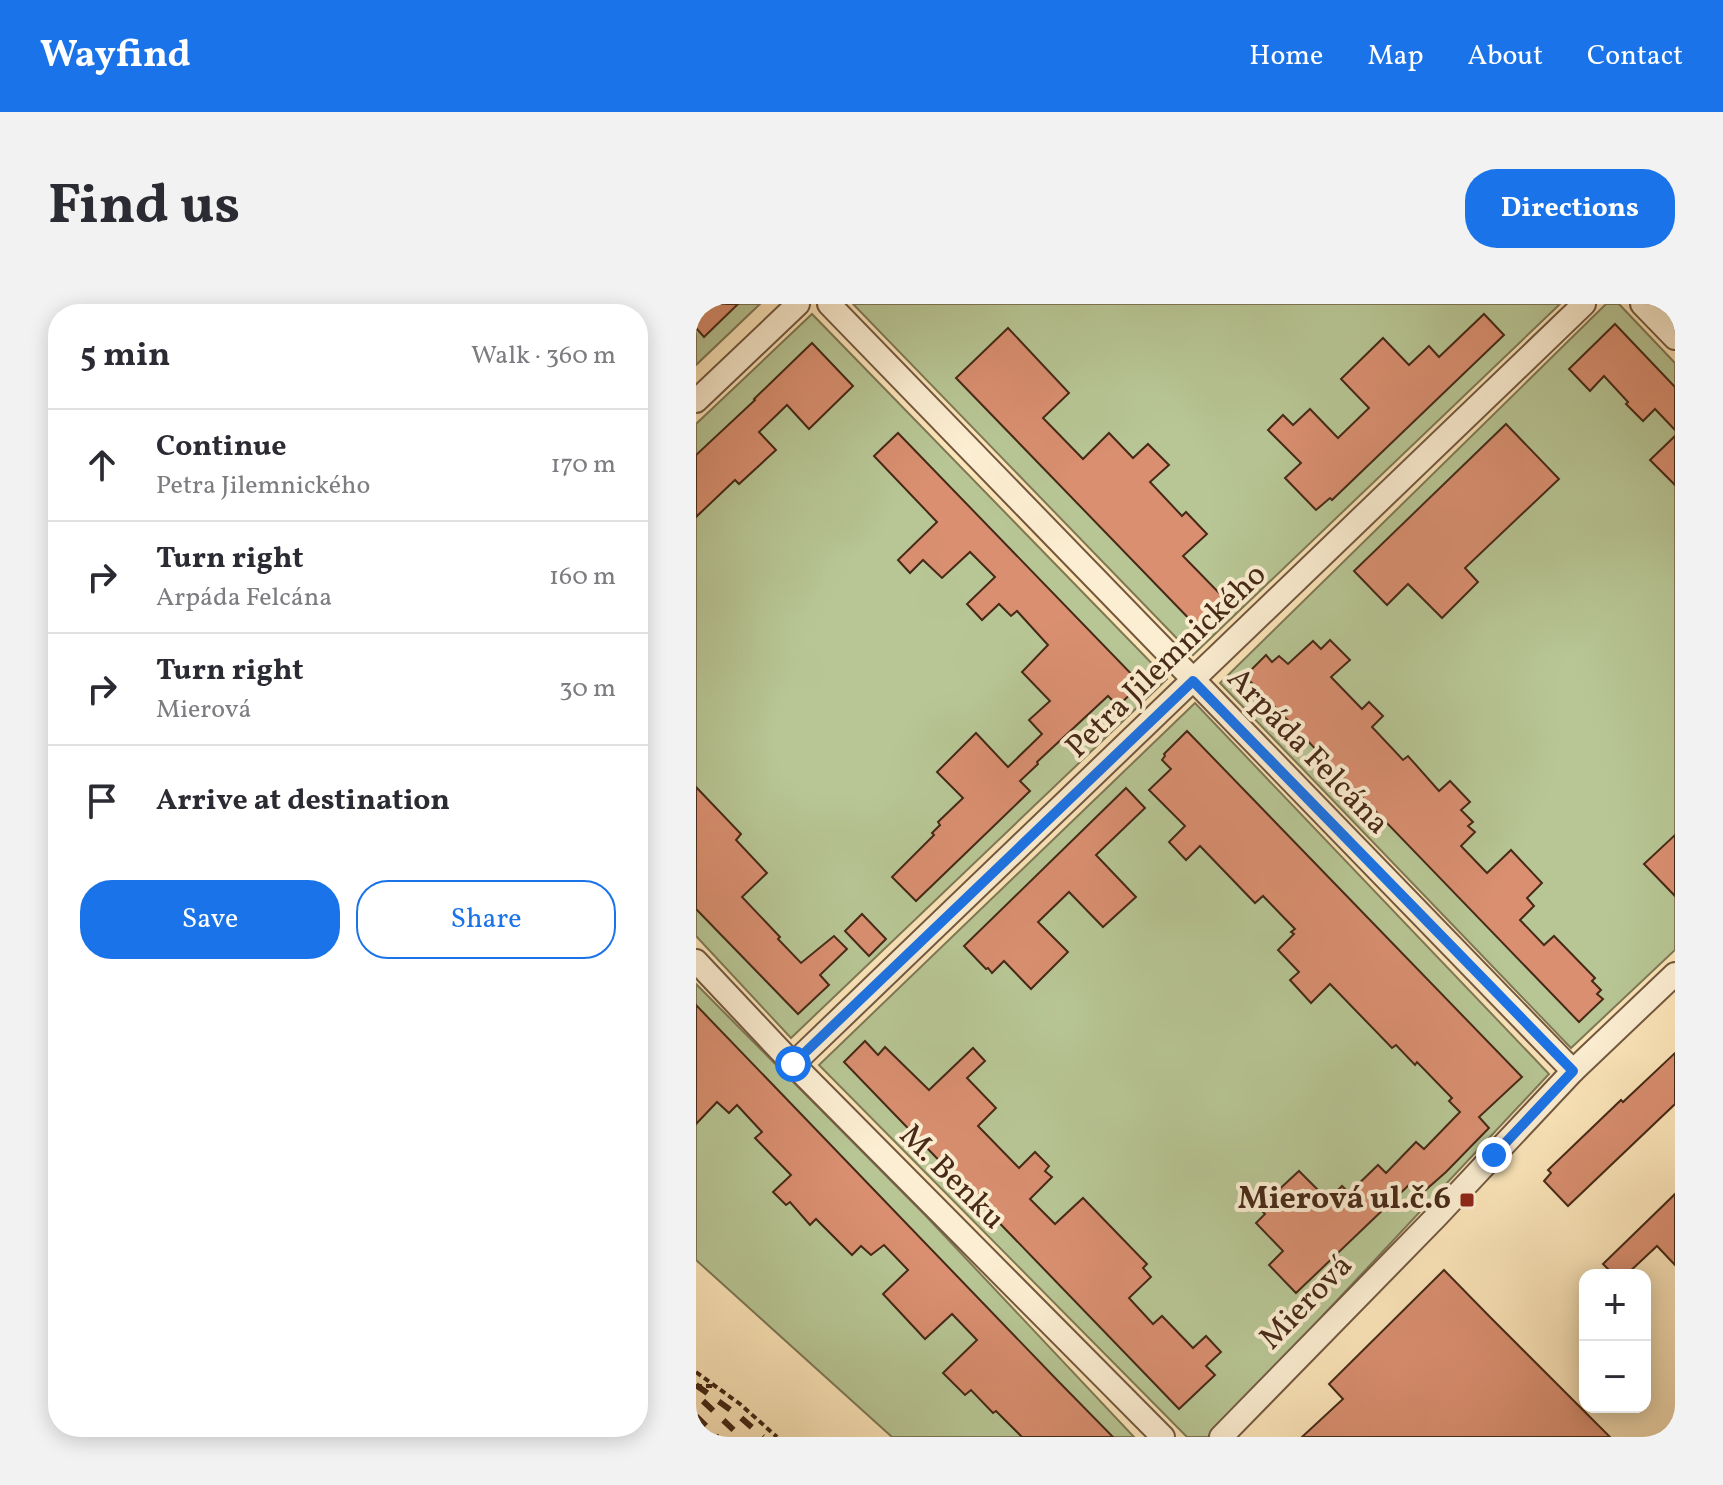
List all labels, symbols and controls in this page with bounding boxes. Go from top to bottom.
text: Wayfind [40,30,191,83]
text: Home [1249,37,1323,76]
text: Map [1367,37,1423,76]
text: About [1467,37,1543,76]
text: Contact [1587,37,1683,76]
text: Find us [48,169,240,247]
button: Directions [1465,169,1675,248]
text: 5 min [80,333,170,380]
text: Walk · 360 m [471,338,616,374]
text: Continue [156,426,287,468]
icon: ahead [80,443,124,487]
text: 170 m [551,447,616,483]
text: Petra Jilemnického [156,468,370,504]
text: Turn right [156,538,304,580]
icon: right [80,555,124,599]
street label: Petra Jilemnického [1057,555,1277,769]
text: 160 m [549,559,616,595]
text: Arpáda Felcána [156,580,332,616]
text: Turn right [156,650,304,692]
street label: Arpáda Felcána [1216,659,1398,845]
icon: right [80,667,124,711]
text: 30 m [559,671,616,707]
text: Mierová [156,692,252,728]
icon: arrive [80,779,124,823]
text: Arrive at destination [156,780,450,822]
button: Save [80,880,340,959]
button: Share [356,880,616,959]
route start [775,1046,811,1082]
street label: M. Benku [888,1115,1014,1241]
route end [1476,1137,1512,1173]
place label: Mierová ul.č.6 [1238,1178,1451,1222]
marker: Mierová ul.č.6 [1458,1191,1476,1209]
street label: Mierová [1250,1245,1364,1361]
map controls [1579,1269,1651,1413]
button: + [1579,1269,1651,1341]
button: − [1579,1341,1651,1413]

